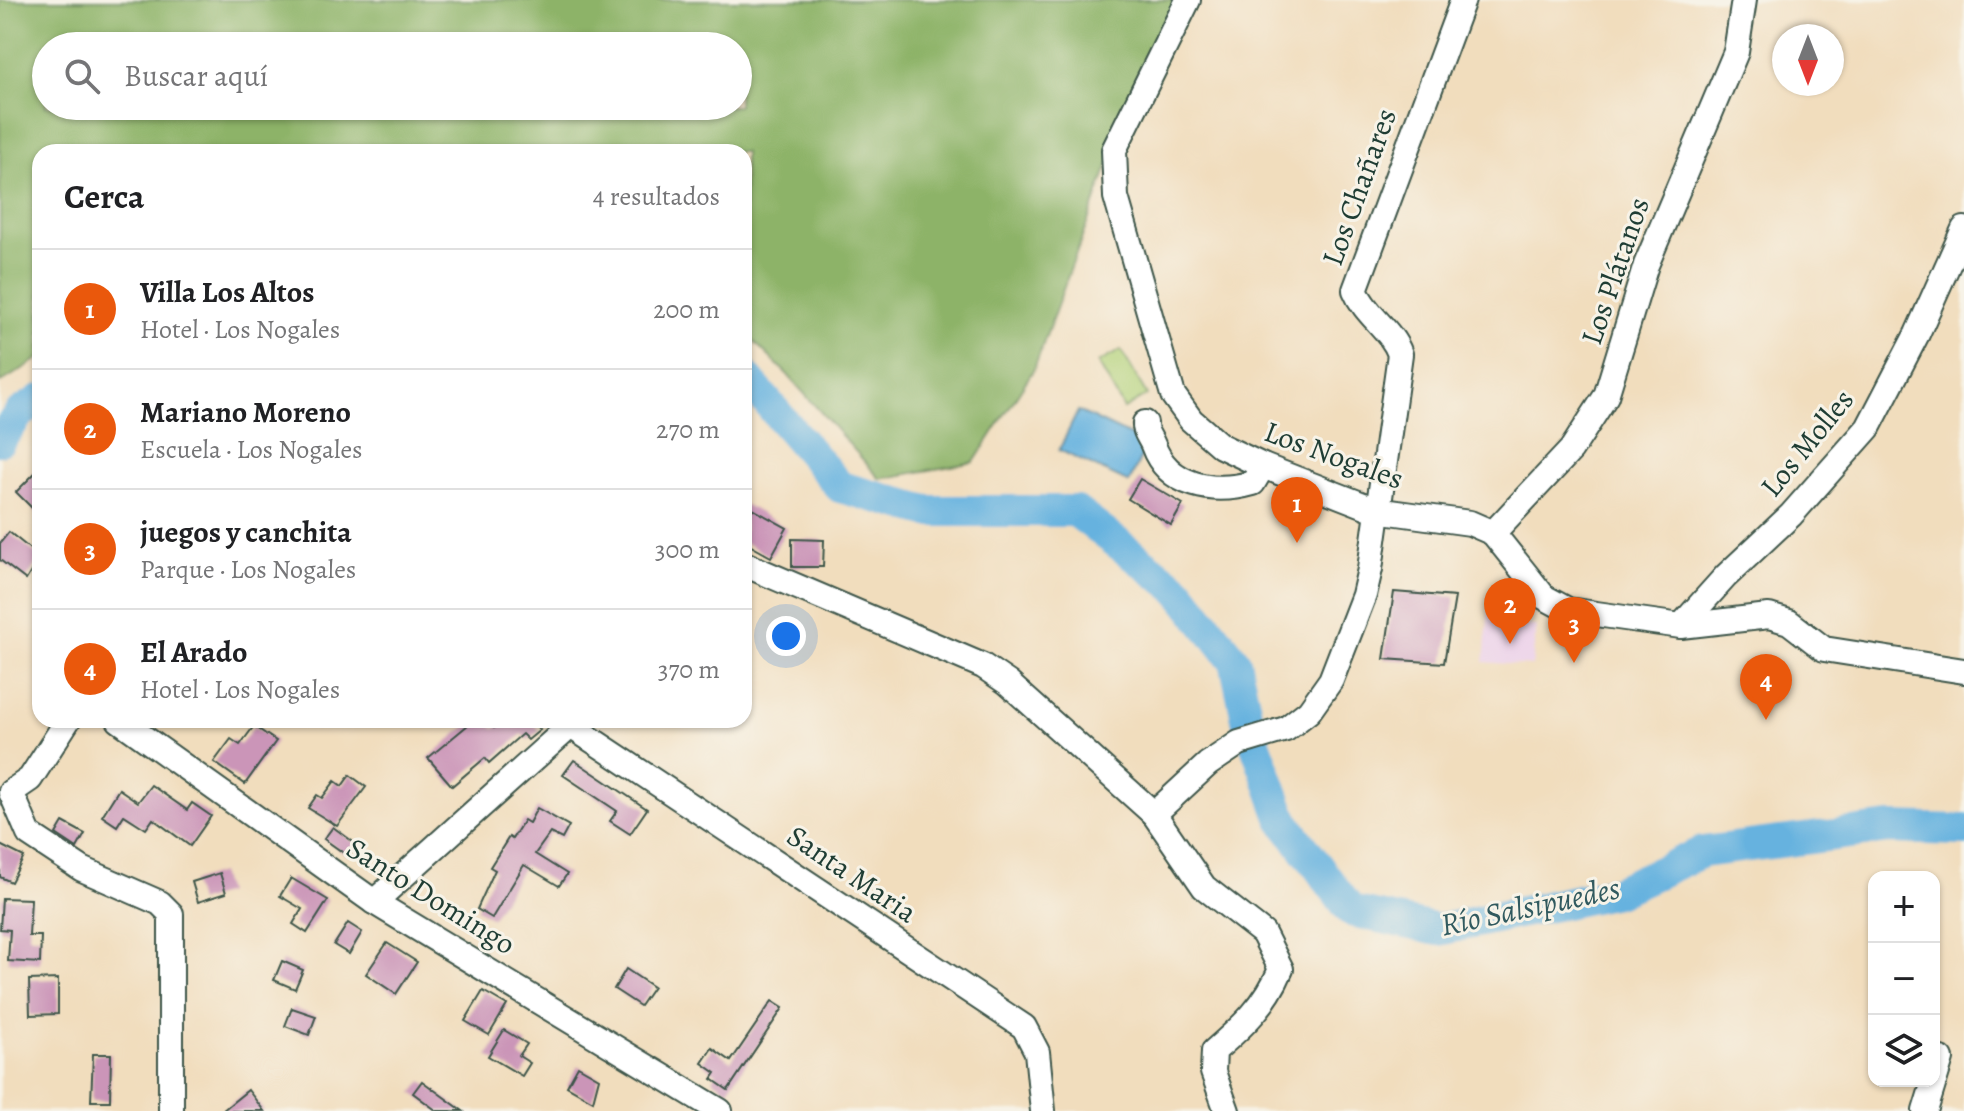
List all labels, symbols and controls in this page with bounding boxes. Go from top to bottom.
north arrow [1772,24,1844,96]
search box [32,32,752,120]
icon: search [60,54,104,98]
text: Buscar aquí [124,56,268,96]
street label: Los Chañares [1312,103,1406,271]
text: Cerca [64,173,145,220]
text: 4 resultados [593,179,720,214]
street label: Los Plátanos [1571,192,1659,350]
text: Villa Los Altos [140,272,314,312]
text: 1 [85,292,95,327]
text: 200 m [653,292,720,327]
text: Hotel · Los Nogales [140,312,340,347]
street label: Los Molles [1751,381,1863,505]
text: Mariano Moreno [140,392,351,432]
street label: Los Nogales [1259,411,1409,499]
text: 2 [84,412,96,447]
text: 270 m [656,412,720,447]
text: Escuela · Los Nogales [140,432,363,467]
pin: 1 [1271,477,1323,543]
text: juegos y canchita [140,512,352,552]
text: 3 [84,532,96,567]
text: 300 m [655,532,720,567]
text: Parque · Los Nogales [140,552,356,587]
pin: 2 [1484,578,1536,644]
pin: 3 [1548,597,1600,663]
your location [766,616,806,656]
text: El Arado [140,632,247,672]
text: 4 [84,652,96,687]
text: 370 m [658,652,720,687]
pin: 4 [1740,654,1792,720]
text: Hotel · Los Nogales [140,672,340,707]
street label: Santa Maria [779,816,925,932]
street label: Santo Domingo [339,828,523,964]
water label: Río Salsipuedes [1436,866,1624,946]
map controls [1868,871,1940,1087]
button: + [1868,871,1940,943]
button: − [1868,943,1940,1015]
button: layers [1868,1015,1940,1087]

